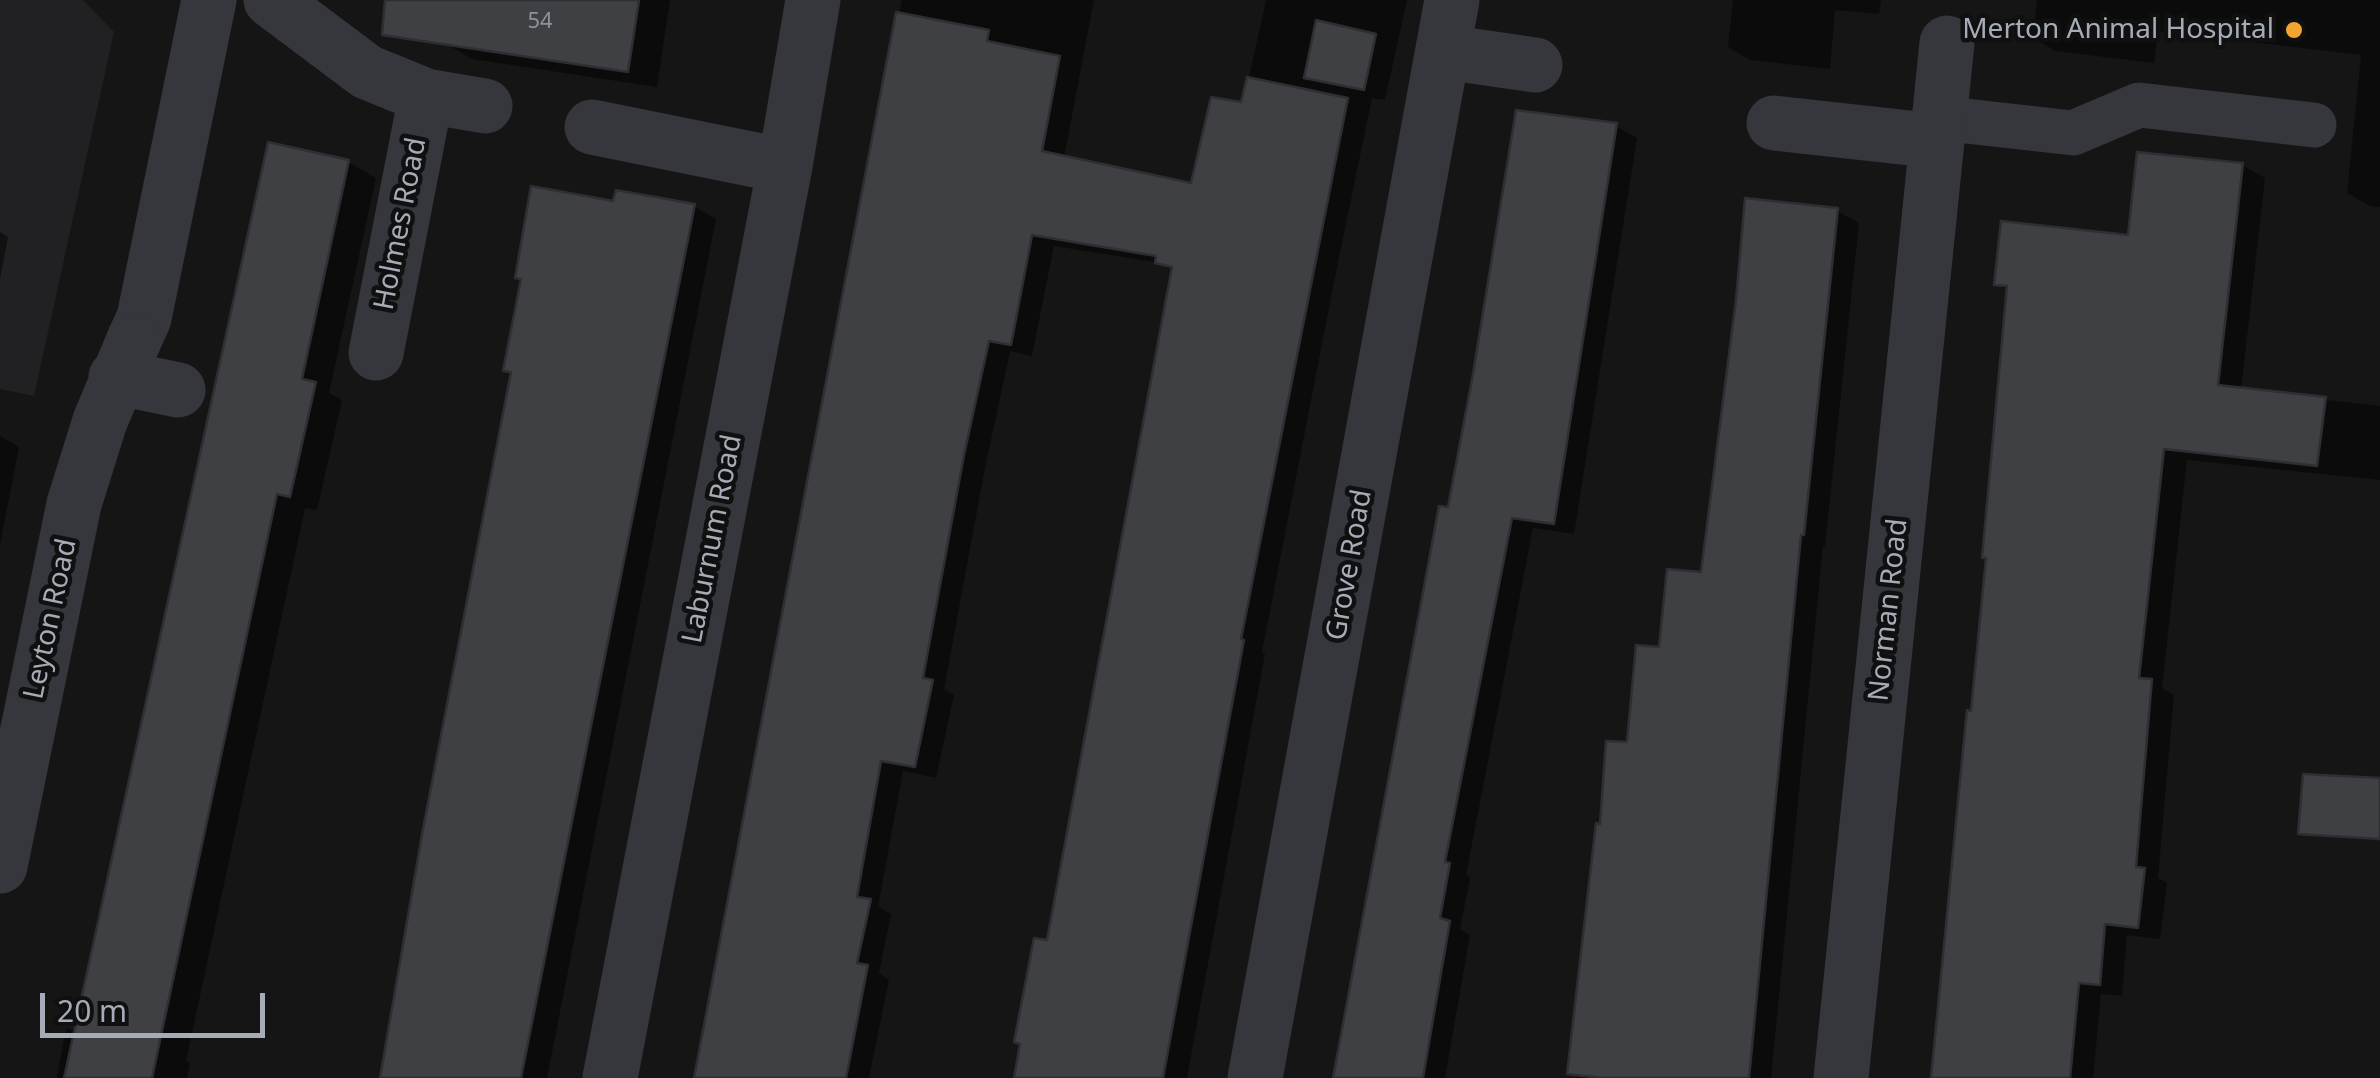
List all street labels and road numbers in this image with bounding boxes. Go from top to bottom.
street label: Holmes Road [368,135,434,313]
street label: Laburnum Road [676,432,750,646]
street label: Grove Road [1320,487,1380,643]
street label: Norman Road [1863,517,1915,703]
street label: Leyton Road [18,536,84,702]

